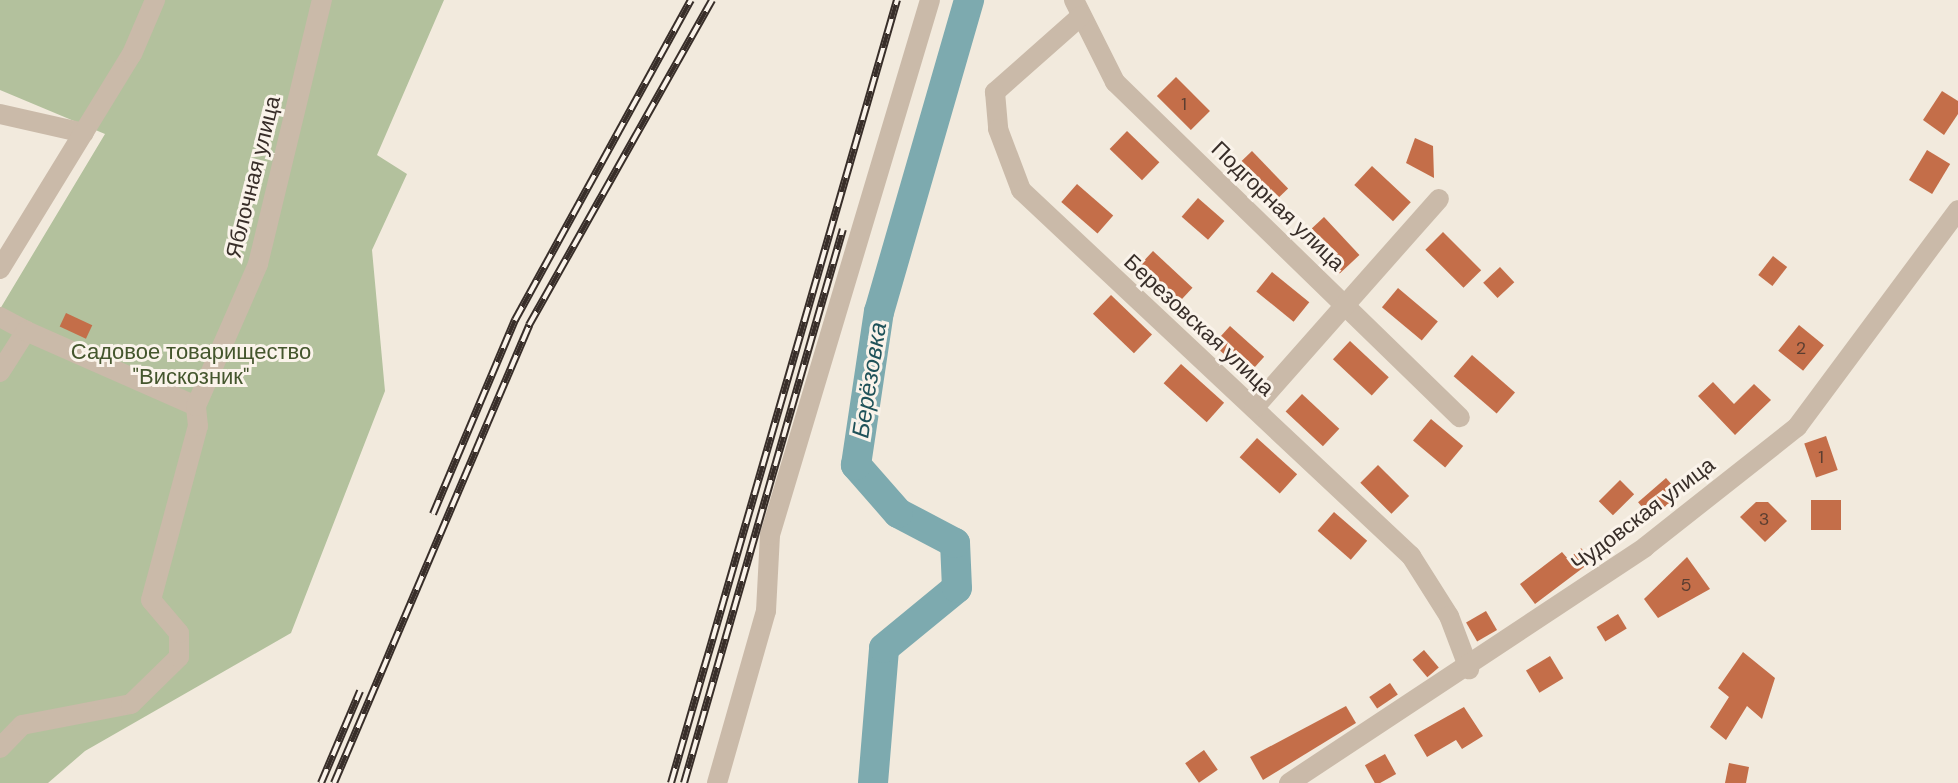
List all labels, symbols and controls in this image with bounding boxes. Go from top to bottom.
street label: Яблочная улица [220,93,286,261]
house number: 1 [1181,93,1187,115]
street label: Подгорная улица [1206,136,1350,276]
street label: Березовская улица [1118,249,1280,401]
water label: Берёзовка [846,320,892,440]
house number: 2 [1796,337,1806,359]
park label: Садовое товарищество "Вискозник" [71,338,311,390]
house number: 1 [1818,446,1824,468]
street label: Чудовская улица [1566,451,1720,577]
house number: 3 [1759,508,1769,530]
house number: 5 [1681,574,1691,596]

